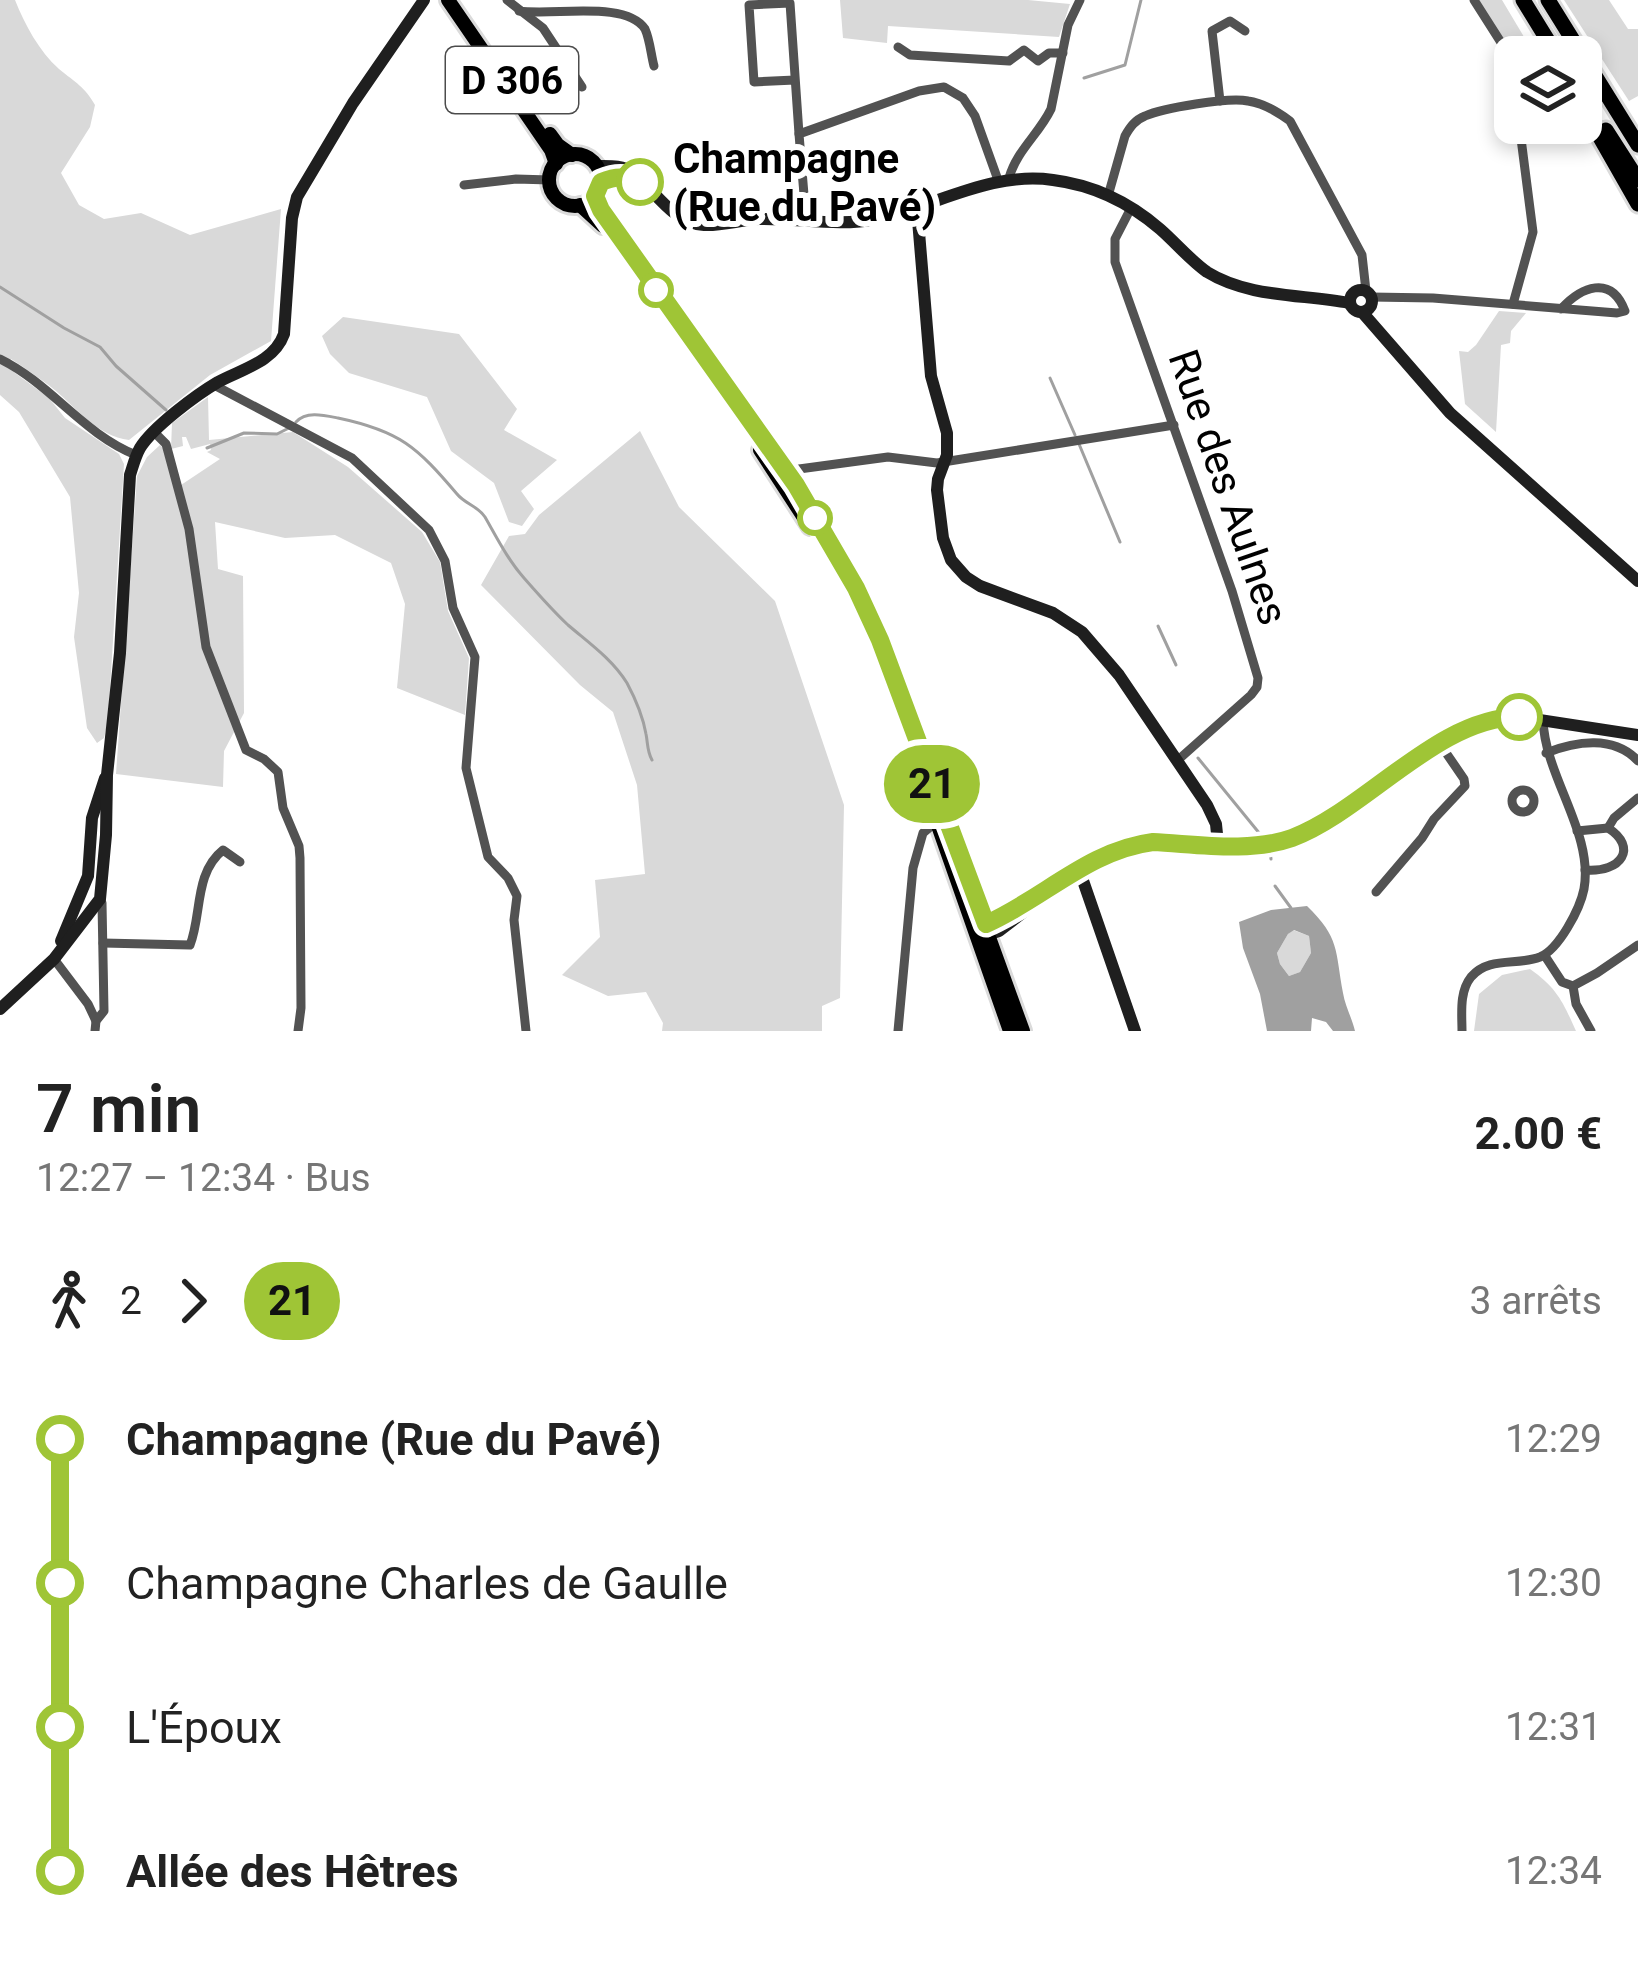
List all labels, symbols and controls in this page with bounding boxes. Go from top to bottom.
map controls [1494,36,1602,144]
button: layers [1494,36,1602,144]
road number: D 306 [446,47,578,113]
place label: Champagne (Rue du Pavé) [673,134,936,231]
marker: Champagne (Rue du Pavé) [618,160,662,204]
unlabelled marker [640,274,672,306]
street label: Rue des Aulnes [1159,343,1298,631]
unlabelled marker [799,502,831,534]
unlabelled marker [1497,695,1541,739]
line badge: 21 [878,745,986,823]
text: 21 [908,759,956,808]
text: 7 min [36,1071,201,1148]
text: 2.00 € [1474,1107,1602,1160]
text: 12:27 – 12:34 · Bus [36,1155,371,1201]
icon: walk [36,1268,102,1334]
icon: forward [160,1268,226,1334]
text: 21 [268,1276,316,1325]
text: 2 [120,1278,142,1324]
text: 3 arrêts [1470,1278,1602,1324]
text: Champagne (Rue du Pavé) [126,1413,662,1466]
text: 12:29 [1505,1416,1602,1462]
text: Champagne Charles de Gaulle [126,1557,728,1610]
text: 12:30 [1505,1560,1602,1606]
text: L'Époux [126,1701,282,1754]
text: 12:31 [1505,1704,1602,1750]
text: Allée des Hêtres [126,1845,459,1898]
text: 12:34 [1505,1848,1602,1894]

